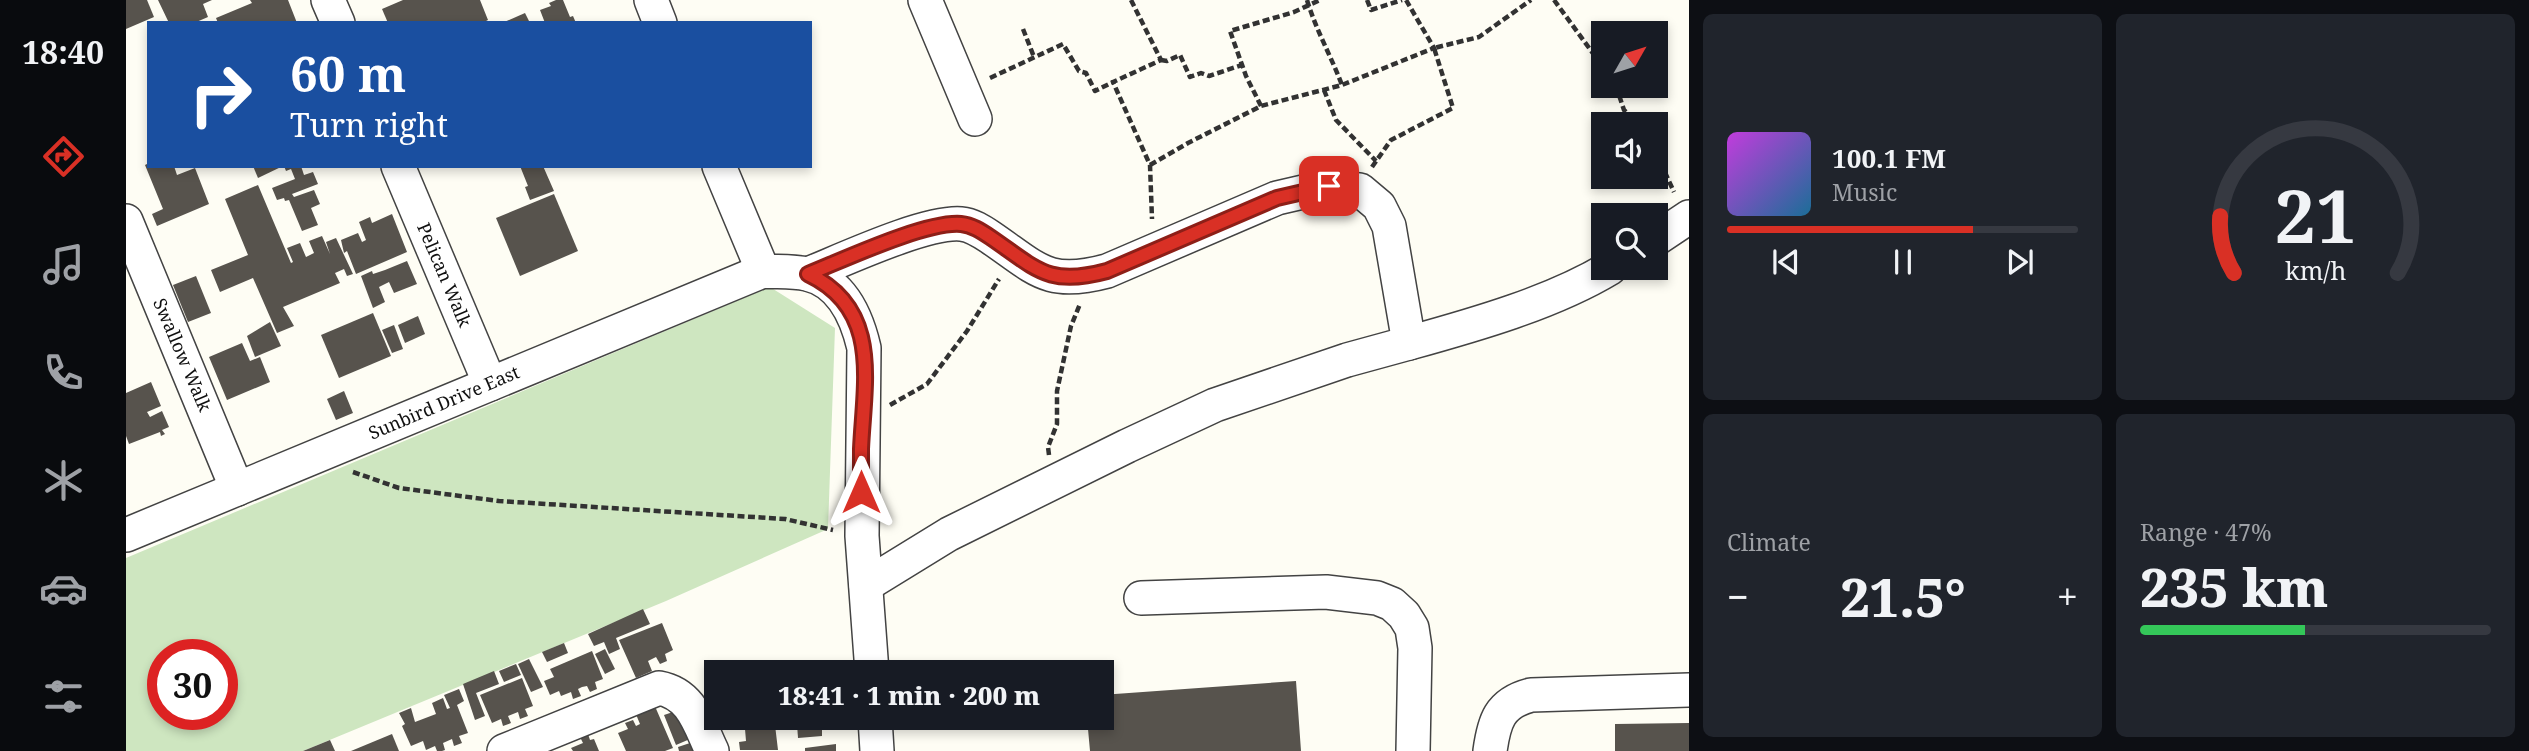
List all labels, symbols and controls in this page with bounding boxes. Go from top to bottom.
north arrow [1591,21,1668,98]
map controls [1591,21,1668,280]
text: 18:40 [22,30,104,73]
text: 60 m [290,40,406,106]
icon: right [175,49,266,140]
text: Turn right [290,103,448,146]
button: sound [1591,112,1668,189]
icon: directions [39,132,88,181]
text: 100.1 FM [1832,140,1946,176]
pin [1299,156,1359,216]
text: 21 [2274,165,2357,264]
icon: arrive [1310,167,1348,205]
text: Music [1832,176,1897,208]
button: search [1591,203,1668,280]
street label: Pelican Walk [412,219,478,331]
icon: music [39,240,88,289]
icon: previous [1767,243,1805,281]
icon: pause [1884,243,1922,281]
icon: next [2001,243,2039,281]
text: km/h [2285,253,2346,287]
street label: Swallow Walk [148,294,218,415]
icon: phone [39,348,88,397]
street label: Sunbird Drive East [364,359,523,445]
position arrow [824,455,898,529]
icon: climate [39,456,88,505]
text: Range · 47% [2140,516,2272,548]
text: Climate [1727,526,1811,558]
text: 235 km [2140,551,2328,622]
text: 21.5° [1840,561,1966,632]
icon: car [39,564,88,613]
text: − [1727,570,1749,622]
text: + [2057,570,2078,622]
speed limit sign: 30 [147,639,238,730]
icon: filters [39,672,88,721]
text: 18:41 · 1 min · 200 m [778,677,1040,713]

